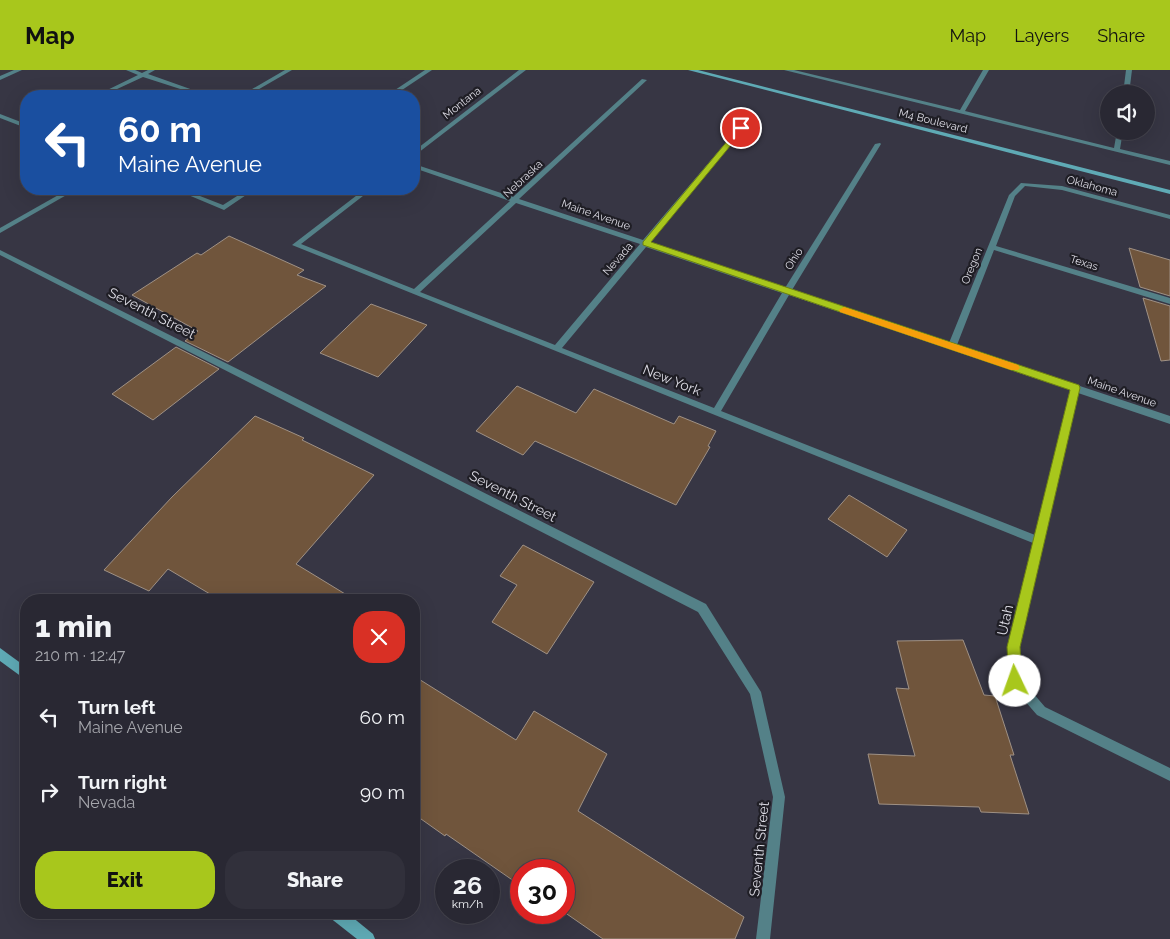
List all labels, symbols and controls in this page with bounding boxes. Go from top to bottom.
text: Map [25,21,75,50]
text: Map [950,25,986,46]
text: Layers [1014,25,1069,46]
text: Share [1097,25,1145,46]
street label: Montana [440,84,484,122]
map controls [1100,85,1155,140]
button: sound [1100,85,1155,140]
street label: M4 Boulevard [897,106,969,136]
pin [720,107,762,149]
text: 60 m [118,109,202,150]
icon: left [35,110,100,175]
icon: arrive [727,114,755,142]
text: Maine Avenue [118,151,262,177]
street label: Nebraska [501,158,545,200]
street label: Oklahoma [1065,173,1119,199]
street label: Maine Avenue [560,197,633,233]
street label: Nevada [600,240,636,278]
street label: Ohio [782,245,806,272]
street label: Oregon [959,246,985,286]
street label: Texas [1068,253,1100,273]
street label: Seventh Street [106,284,198,342]
street label: New York [641,361,704,399]
street label: Maine Avenue [1086,374,1159,410]
street label: Seventh Street [467,467,559,525]
street label: Utah [994,603,1016,637]
text: 1 min [35,609,112,644]
button: close [353,611,405,663]
text: 210 m · 12:47 [35,646,125,665]
position arrow [988,654,1040,706]
text: Turn left [78,696,155,718]
icon: left [35,703,63,731]
text: 60 m [360,706,405,728]
text: Maine Avenue [78,718,183,737]
text: Turn right [78,771,167,793]
icon: right [35,778,63,806]
text: 90 m [360,781,405,803]
text: Nevada [78,793,135,812]
street label: Seventh Street [746,800,772,897]
button: Exit [35,851,215,909]
button: Share [225,851,405,909]
speed limit sign: 30 [510,859,575,924]
text: 26 [453,870,482,900]
text: km/h [452,897,483,911]

